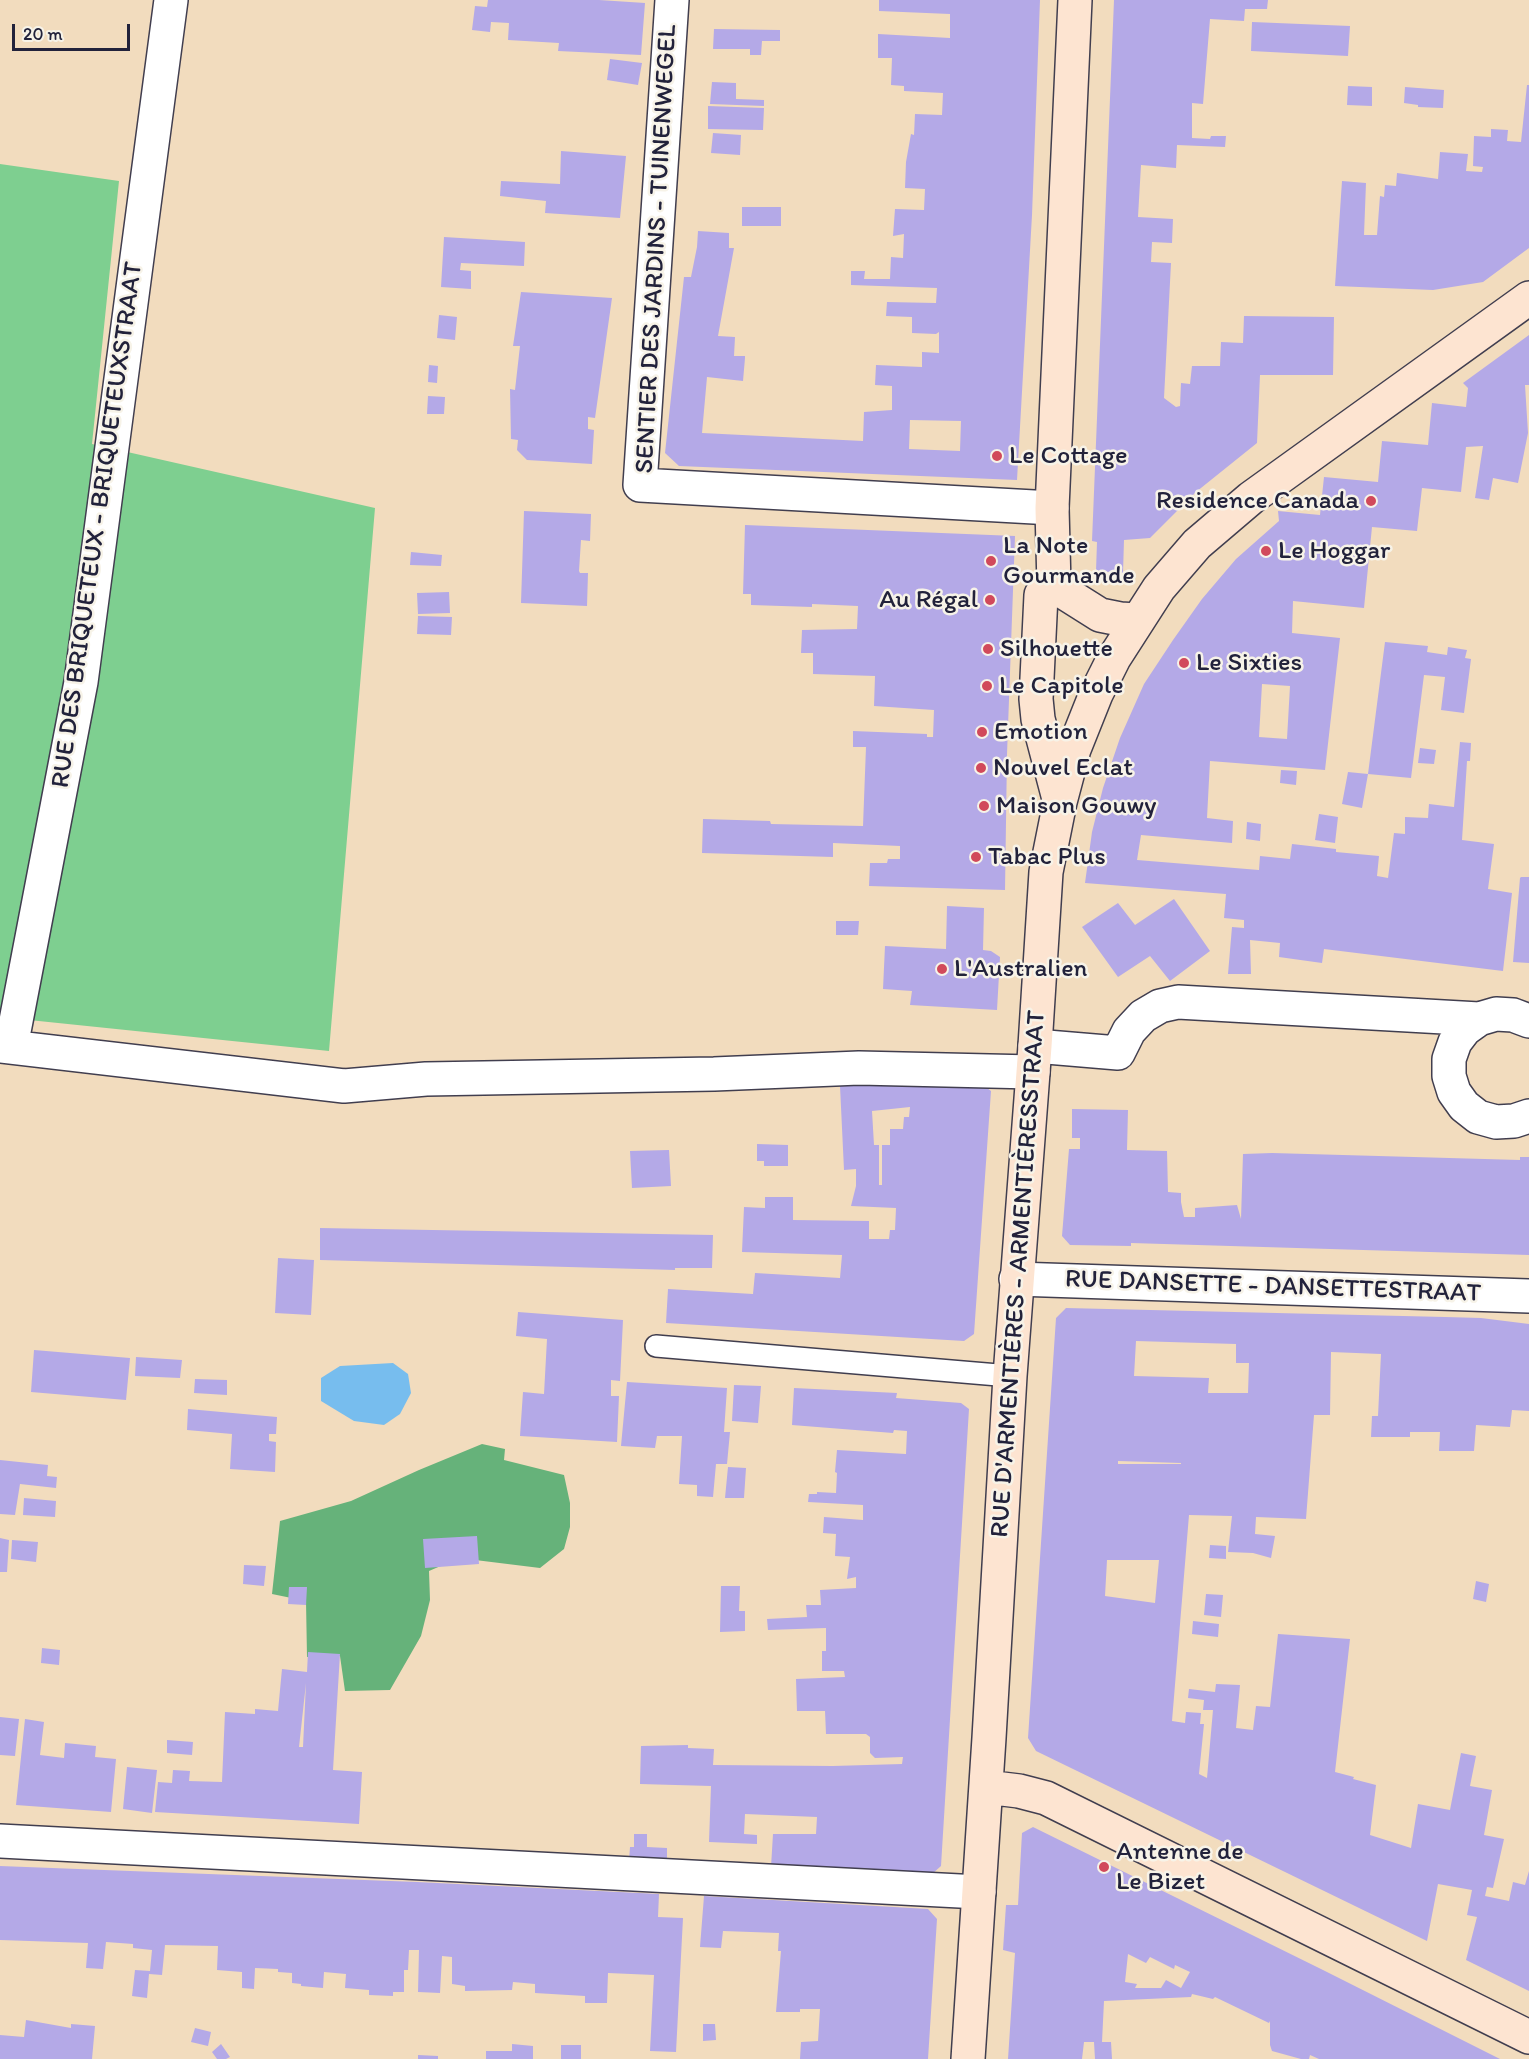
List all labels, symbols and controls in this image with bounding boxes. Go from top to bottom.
scale bar [15,12,134,50]
text: 20 m [23,23,63,45]
street label: SENTIER DES JARDINS - TUINENWEGEL [630,24,684,474]
street label: RUE DES BRIQUETEUX - BRIQUETEUXSTRAAT [46,260,150,790]
place label: Le Cottage [1009,440,1128,472]
marker: Le Cottage [990,449,1004,463]
place label: Residence Canada [1156,485,1359,517]
marker: Residence Canada [1364,494,1378,508]
place label: La Note Gourmande [1003,530,1135,592]
place label: Le Hoggar [1278,535,1390,567]
marker: Le Hoggar [1259,544,1273,558]
marker: La Note Gourmande [984,554,998,568]
place label: Au Régal [879,584,978,616]
marker: Au Régal [983,593,997,607]
place label: Silhouette [1000,633,1113,665]
marker: Silhouette [981,642,995,656]
place label: Le Sixties [1196,647,1302,679]
marker: Le Sixties [1177,656,1191,670]
place label: Le Capitole [999,670,1124,702]
marker: Le Capitole [980,679,994,693]
place label: Emotion [994,716,1088,748]
marker: Emotion [975,725,989,739]
place label: Nouvel Eclat [993,752,1133,784]
marker: Nouvel Eclat [974,761,988,775]
place label: Maison Gouwy [996,790,1156,822]
marker: Maison Gouwy [977,799,991,813]
place label: Tabac Plus [988,841,1106,873]
marker: Tabac Plus [969,850,983,864]
place label: L'Australien [954,953,1087,985]
marker: L'Australien [935,962,949,976]
street label: RUE D'ARMENTIÈRES - ARMENTIÈRESSTRAAT [985,1009,1053,1539]
street label: RUE DANSETTE - DANSETTESTRAAT [1064,1264,1482,1310]
place label: Antenne de Le Bizet [1116,1836,1244,1898]
marker: Antenne de Le Bizet [1097,1860,1111,1874]

